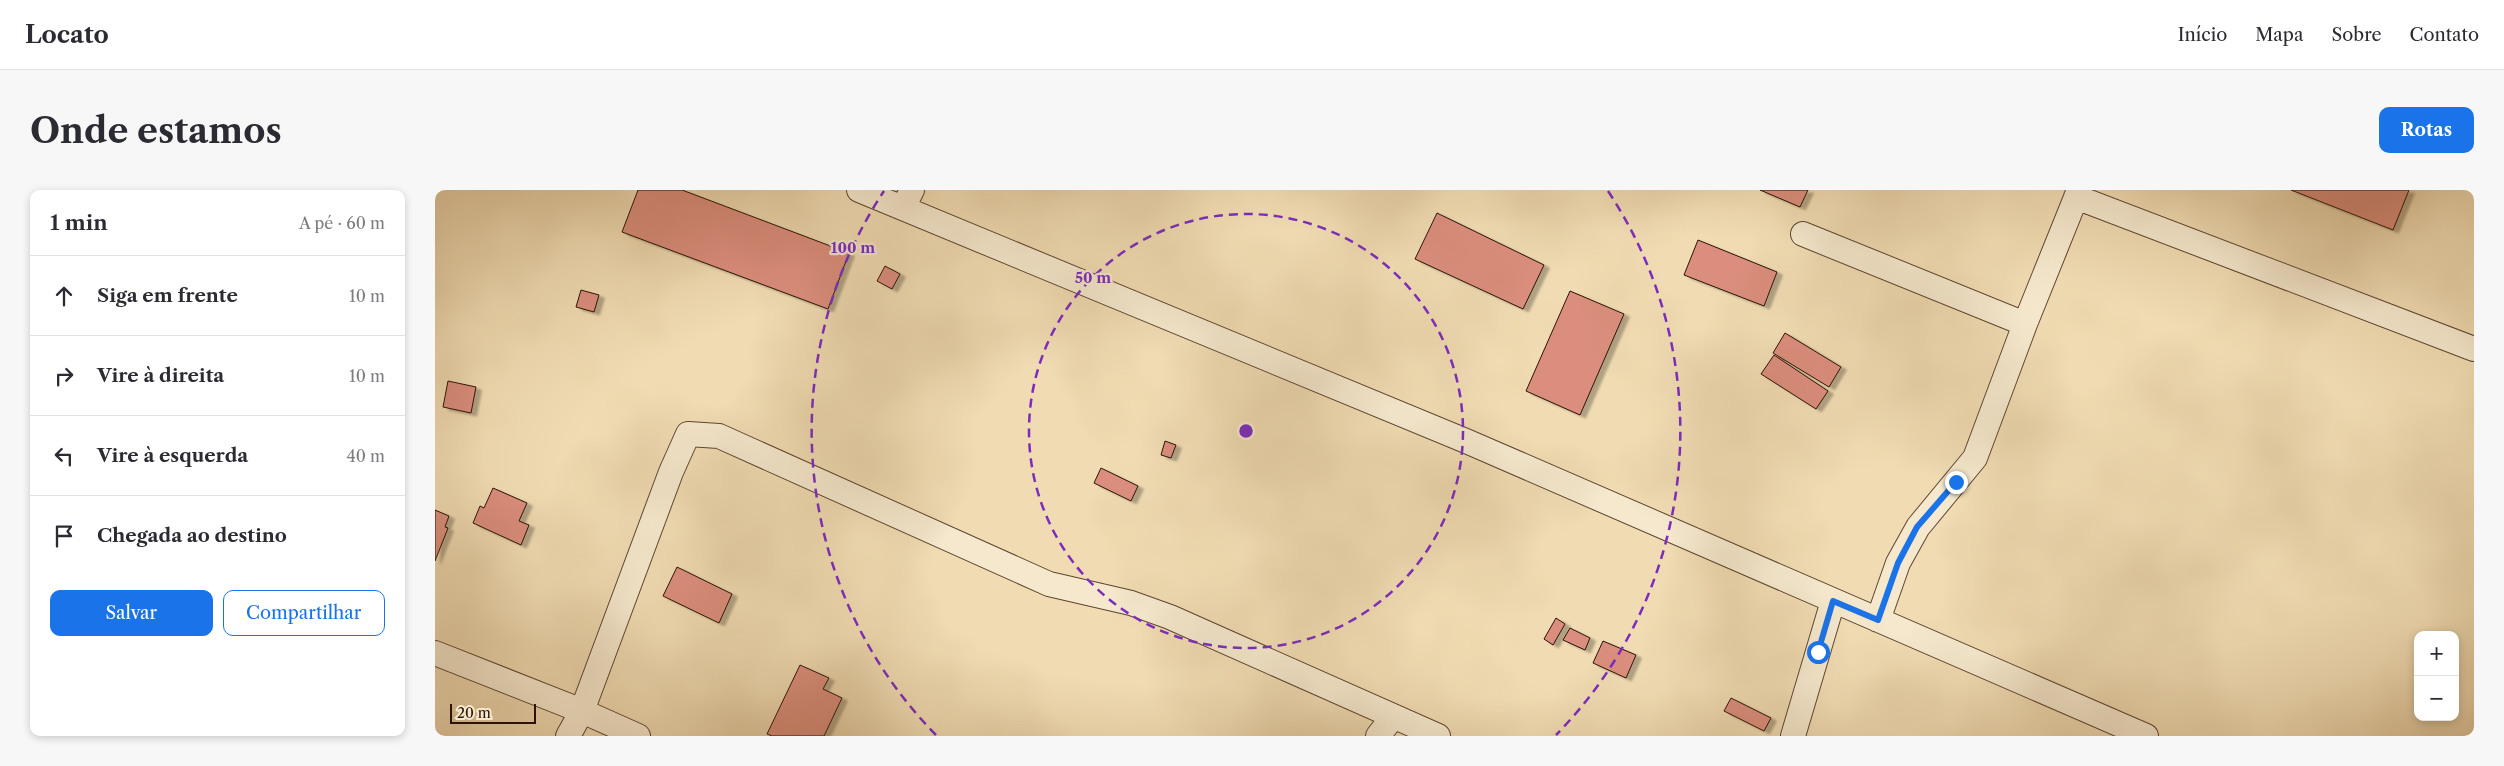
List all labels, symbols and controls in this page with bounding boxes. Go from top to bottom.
text: Locato [25,20,109,49]
text: Início [2178,24,2227,46]
text: Mapa [2255,24,2303,46]
text: Sobre [2331,24,2382,46]
text: Contato [2410,24,2479,46]
button: Rotas [2379,107,2474,153]
text: Onde estamos [30,109,282,152]
text: 1 min [50,210,108,235]
text: A pé · 60 m [299,213,385,233]
text: 100 m [831,238,875,257]
text: 50 m [1075,268,1111,287]
icon: ahead [50,282,78,310]
text: Siga em frente [97,284,238,307]
text: 10 m [349,286,385,306]
icon: right [50,362,78,390]
text: Vire à direita [97,364,224,387]
text: 10 m [349,366,385,386]
centre of rings [1237,422,1255,440]
icon: left [50,442,78,470]
text: Vire à esquerda [97,444,248,467]
text: 40 m [346,446,385,466]
route end [1945,471,1968,494]
icon: arrive [50,522,78,550]
text: Chegada ao destino [97,524,287,547]
button: Salvar [50,590,213,636]
button: Compartilhar [223,590,385,636]
map controls [2414,631,2459,721]
button: + [2414,631,2459,676]
route start [1807,641,1830,664]
button: − [2414,676,2459,721]
scale bar [450,701,536,724]
text: 20 m [457,704,491,722]

